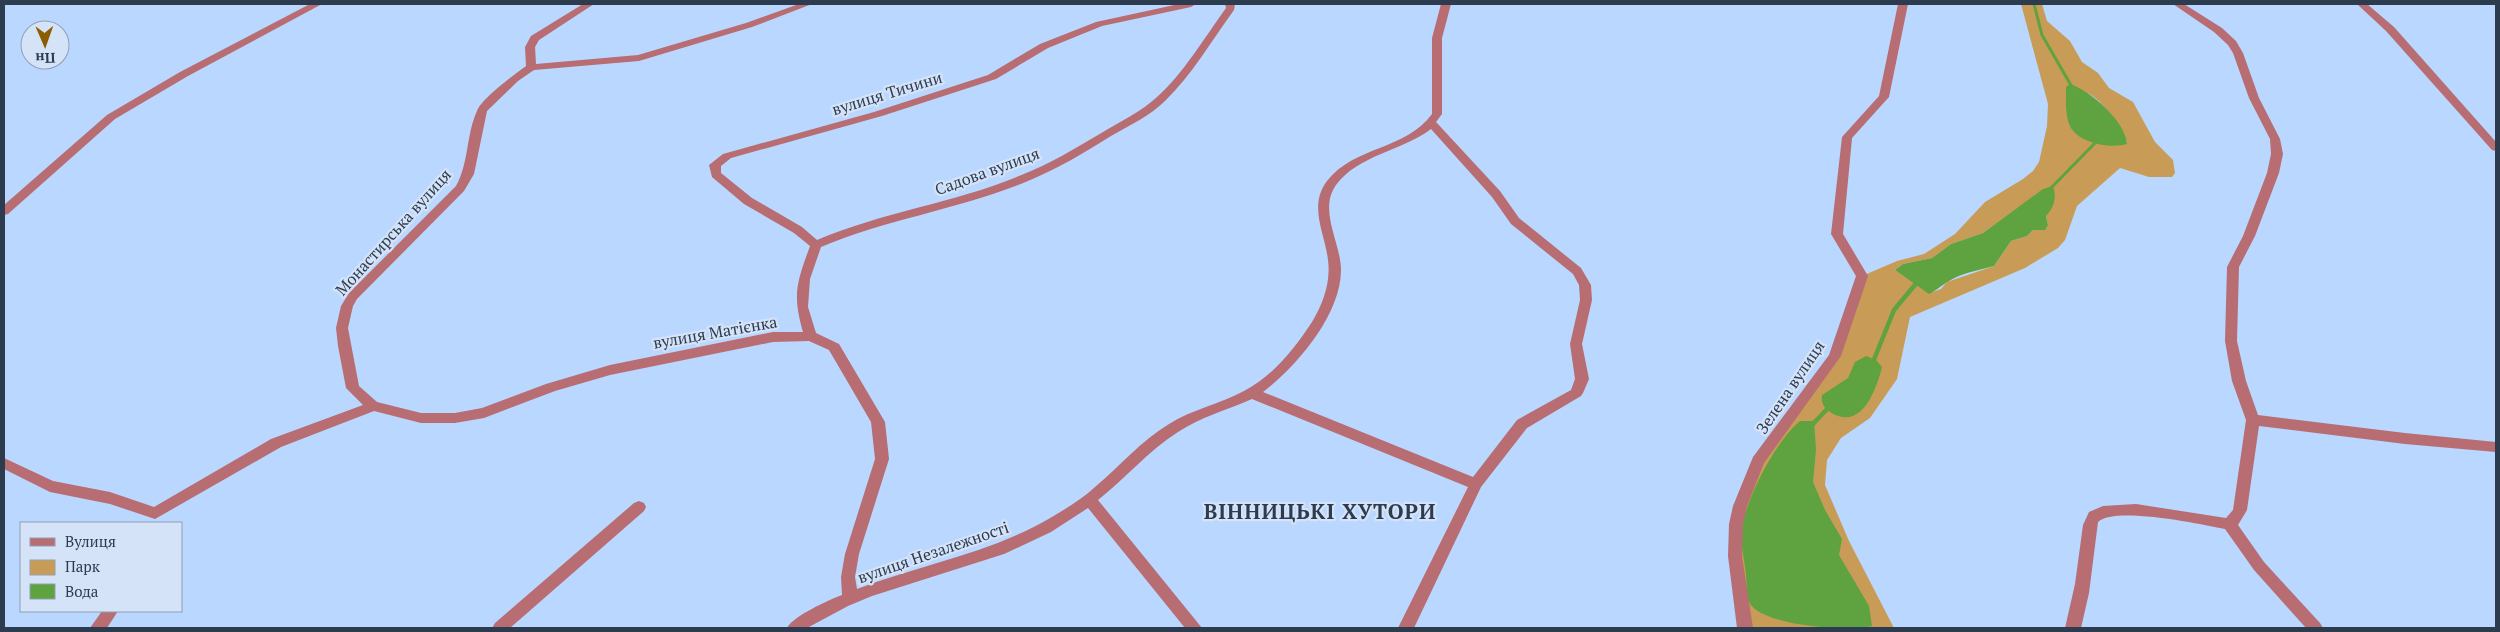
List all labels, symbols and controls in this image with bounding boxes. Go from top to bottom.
north arrow [20,20,70,70]
text: Пн [35,49,56,68]
street label: вулиця Тичини [829,66,945,120]
street label: Садова вулиця [932,142,1042,200]
street label: Монастирська вулиця [330,164,456,300]
street label: вулиця Матієнка [651,310,779,354]
street label: Зелена вулиця [1751,336,1829,438]
district label: ВІННИЦЬКІ ХУТОРИ [1204,497,1436,525]
street label: вулиця Незалежності [854,516,1012,588]
legend [20,522,182,612]
text: Вулиця [65,531,116,551]
text: Парк [65,556,101,576]
text: Вода [65,581,99,601]

